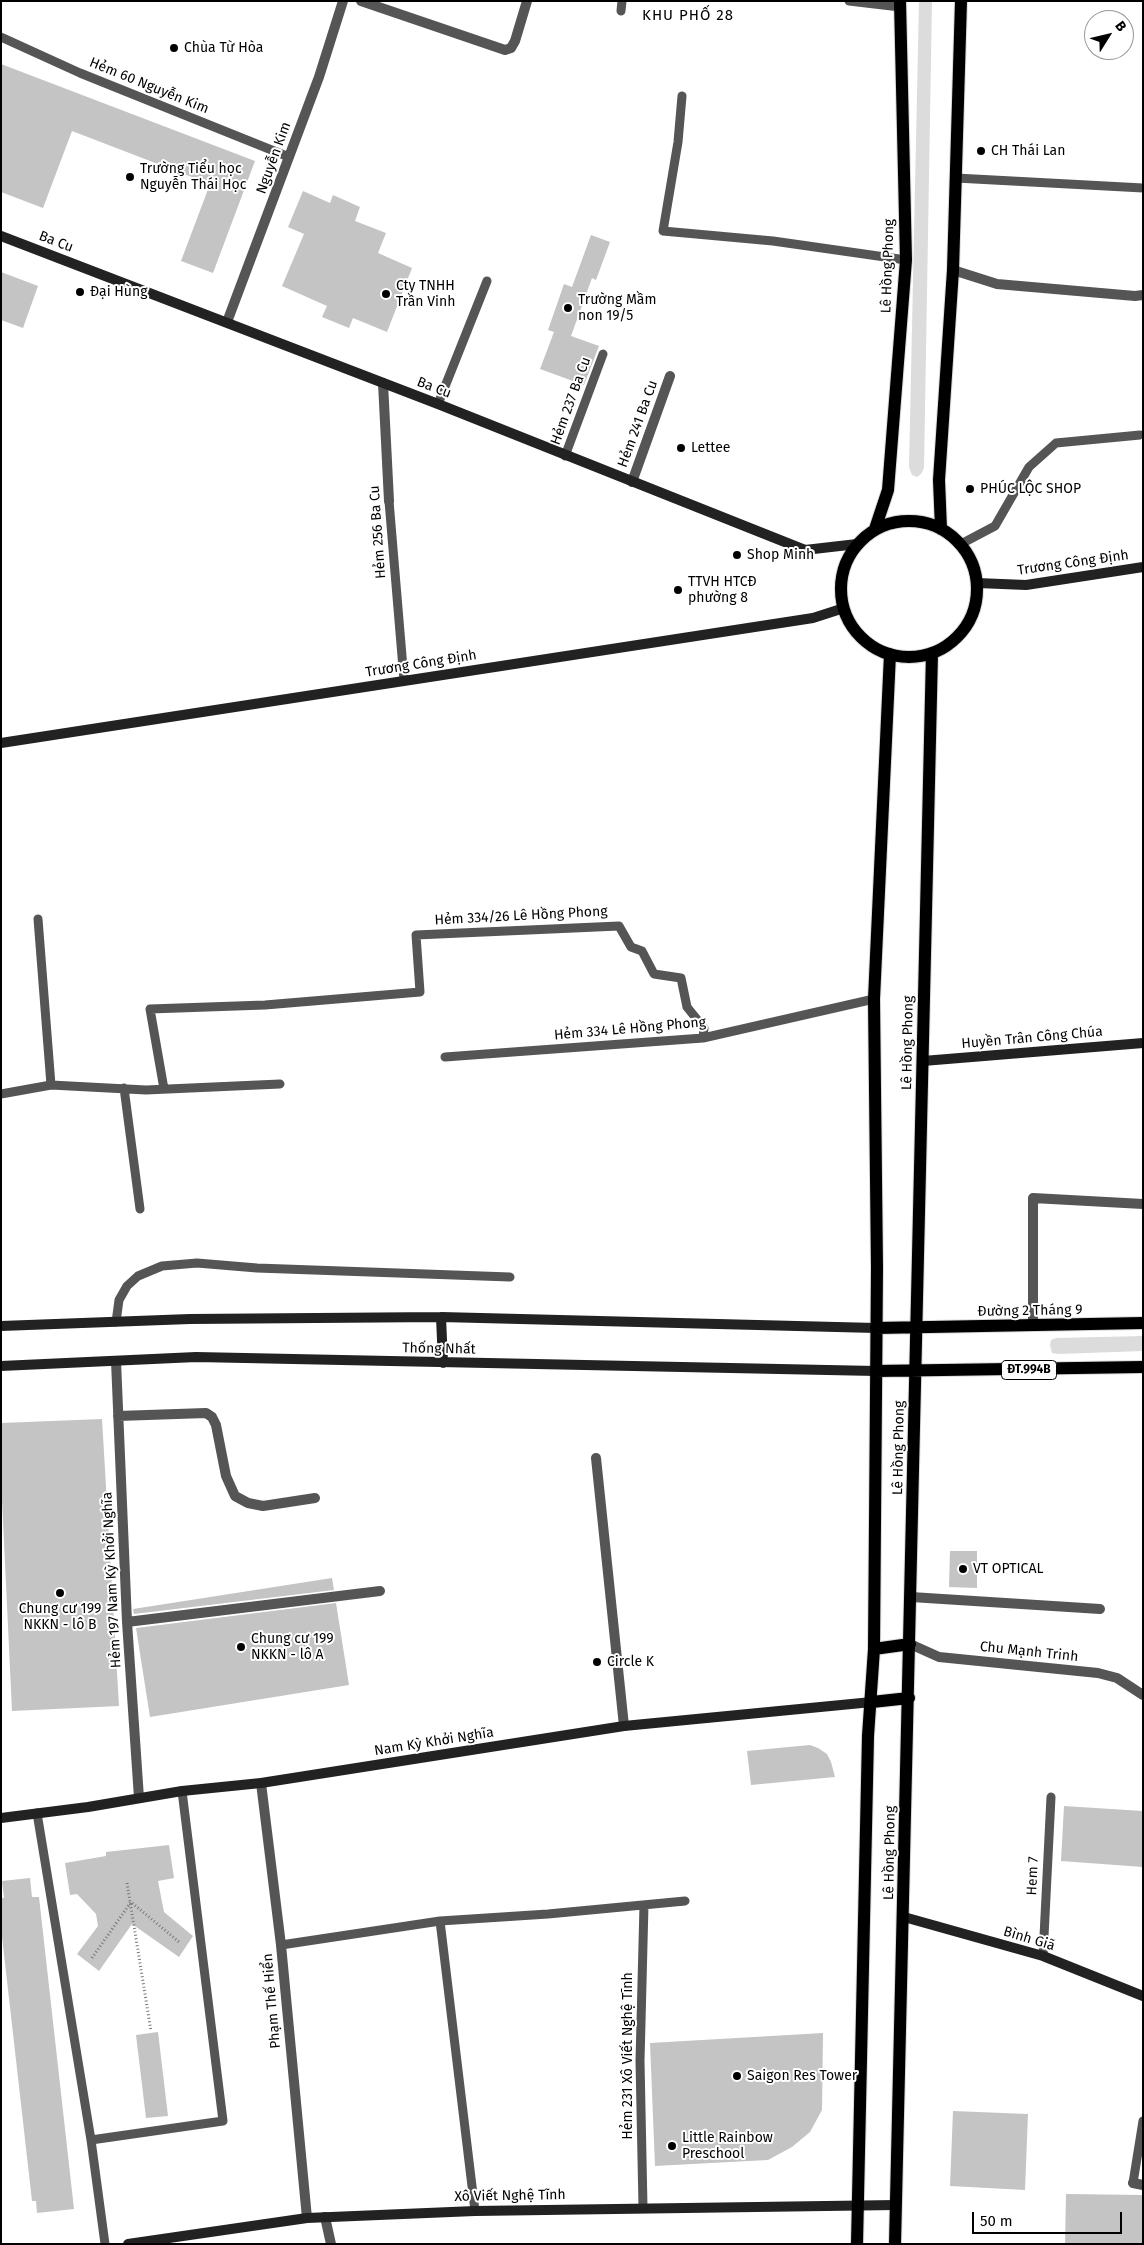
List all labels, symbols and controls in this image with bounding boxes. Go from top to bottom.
district label: KHU PHỐ 28 [641,7,735,25]
north arrow [1084,10,1134,60]
text: B [1111,18,1130,35]
place label: Chùa Từ Hòa [184,40,263,56]
marker: Chùa Từ Hòa [168,42,180,54]
street label: Hẻm 60 Nguyễn Kim [87,54,211,118]
street label: Nguyễn Kim [253,120,295,196]
place label: CH Thái Lan [991,143,1065,159]
marker: CH Thái Lan [975,145,987,157]
place label: Trường Tiểu học Nguyễn Thái Học [140,161,246,193]
marker: Trường Tiểu học Nguyễn Thái Học [124,171,136,183]
street label: Lê Hồng Phong [878,218,898,314]
street label: Ba Cu [36,228,76,256]
place label: Cty TNHH Trần Vinh [396,278,455,310]
place label: Đại Hùng [90,284,147,300]
marker: Đại Hùng [74,286,86,298]
marker: Cty TNHH Trần Vinh [380,288,392,300]
place label: Trường Mầm non 19/5 [578,292,656,324]
marker: Trường Mầm non 19/5 [562,302,574,314]
street label: Hẻm 237 Ba Cu [547,355,595,447]
street label: Ba Cu [414,374,454,402]
street label: Hẻm 241 Ba Cu [614,378,662,470]
place label: Lettee [691,440,730,456]
marker: Lettee [675,442,687,454]
place label: PHÚC LỘC SHOP [980,481,1081,497]
marker: PHÚC LỘC SHOP [964,483,976,495]
street label: Hẻm 256 Ba Cu [366,485,390,579]
place label: Shop Minh [747,547,814,563]
street label: Trương Công Định [1016,547,1130,579]
marker: Shop Minh [731,549,743,561]
place label: TTVH HTCĐ phường 8 [688,574,757,606]
marker: TTVH HTCĐ phường 8 [672,584,684,596]
street label: Trương Công Định [364,647,478,681]
street label: Hẻm 334/26 Lê Hồng Phong [434,903,608,929]
street label: Lê Hồng Phong [899,996,917,1090]
street label: Hẻm 334 Lê Hồng Phong [553,1014,707,1044]
street label: Huyền Trân Công Chúa [961,1023,1103,1053]
street label: Đường 2 Tháng 9 [977,1302,1083,1320]
street label: Thống Nhất [402,1340,476,1358]
road number: ĐT.994B [1002,1360,1056,1380]
street label: Lê Hồng Phong [890,1401,908,1495]
street label: Hẻm 197 Nam Kỳ Khởi Nghĩa [99,1491,125,1669]
place label: VT OPTICAL [973,1561,1043,1577]
marker: VT OPTICAL [957,1563,969,1575]
marker: Chung cư 199 NKKN - lô B [54,1587,66,1599]
place label: Chung cư 199 NKKN - lô B [19,1601,101,1634]
place label: Chung cư 199 NKKN - lô A [251,1631,334,1664]
street label: Chu Mạnh Trinh [979,1638,1079,1666]
marker: Chung cư 199 NKKN - lô A [235,1641,247,1653]
place label: Circle K [607,1654,654,1670]
marker: Circle K [591,1656,603,1668]
street label: Nam Kỳ Khởi Nghĩa [373,1724,495,1760]
street label: Lê Hồng Phong [881,1806,899,1900]
street label: Hem 7 [1024,1856,1042,1896]
street label: Bình Giã [1001,1923,1057,1955]
street label: Phạm Thế Hiển [259,1953,285,2049]
street label: Hẻm 231 Xô Viết Nghệ Tĩnh [620,1972,636,2140]
place label: Saigon Res Tower [747,2068,857,2084]
marker: Saigon Res Tower [731,2070,743,2082]
place label: Little Rainbow Preschool [682,2130,773,2162]
marker: Little Rainbow Preschool [666,2140,678,2152]
street label: Xô Viết Nghệ Tĩnh [454,2187,566,2205]
scale bar [974,2202,1124,2234]
text: 50 m [980,2212,1013,2230]

